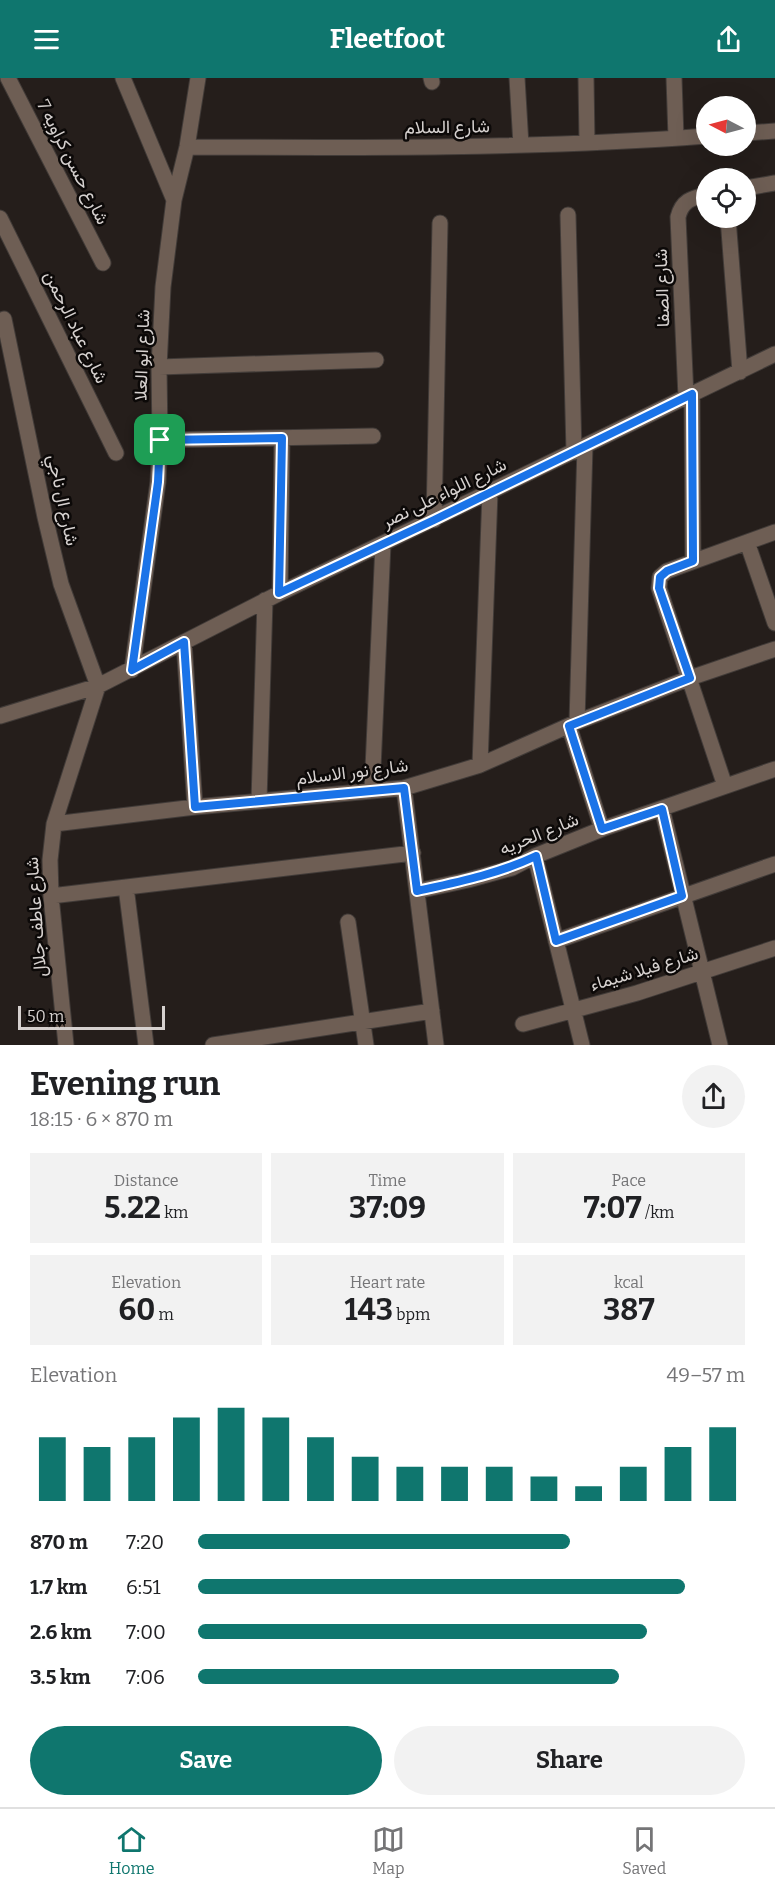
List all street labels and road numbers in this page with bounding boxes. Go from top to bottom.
street label: شارع حسن كراويه 7 [31,96,114,229]
street label: شارع السلام [404,115,490,140]
street label: شارع الصفا [650,248,675,328]
street label: شارع عباد الرحمن [38,267,113,387]
street label: شارع ابو العلا [129,309,156,401]
street label: شارع ال ناجي [39,452,83,548]
street label: شارع اللواء على نصر [377,453,510,534]
street label: شارع نور الاسلام [295,754,409,791]
street label: شارع الحريه [496,808,582,861]
street label: شارع عاطف جلال [21,856,52,978]
street label: شارع فيلا شيماء [587,942,701,997]

